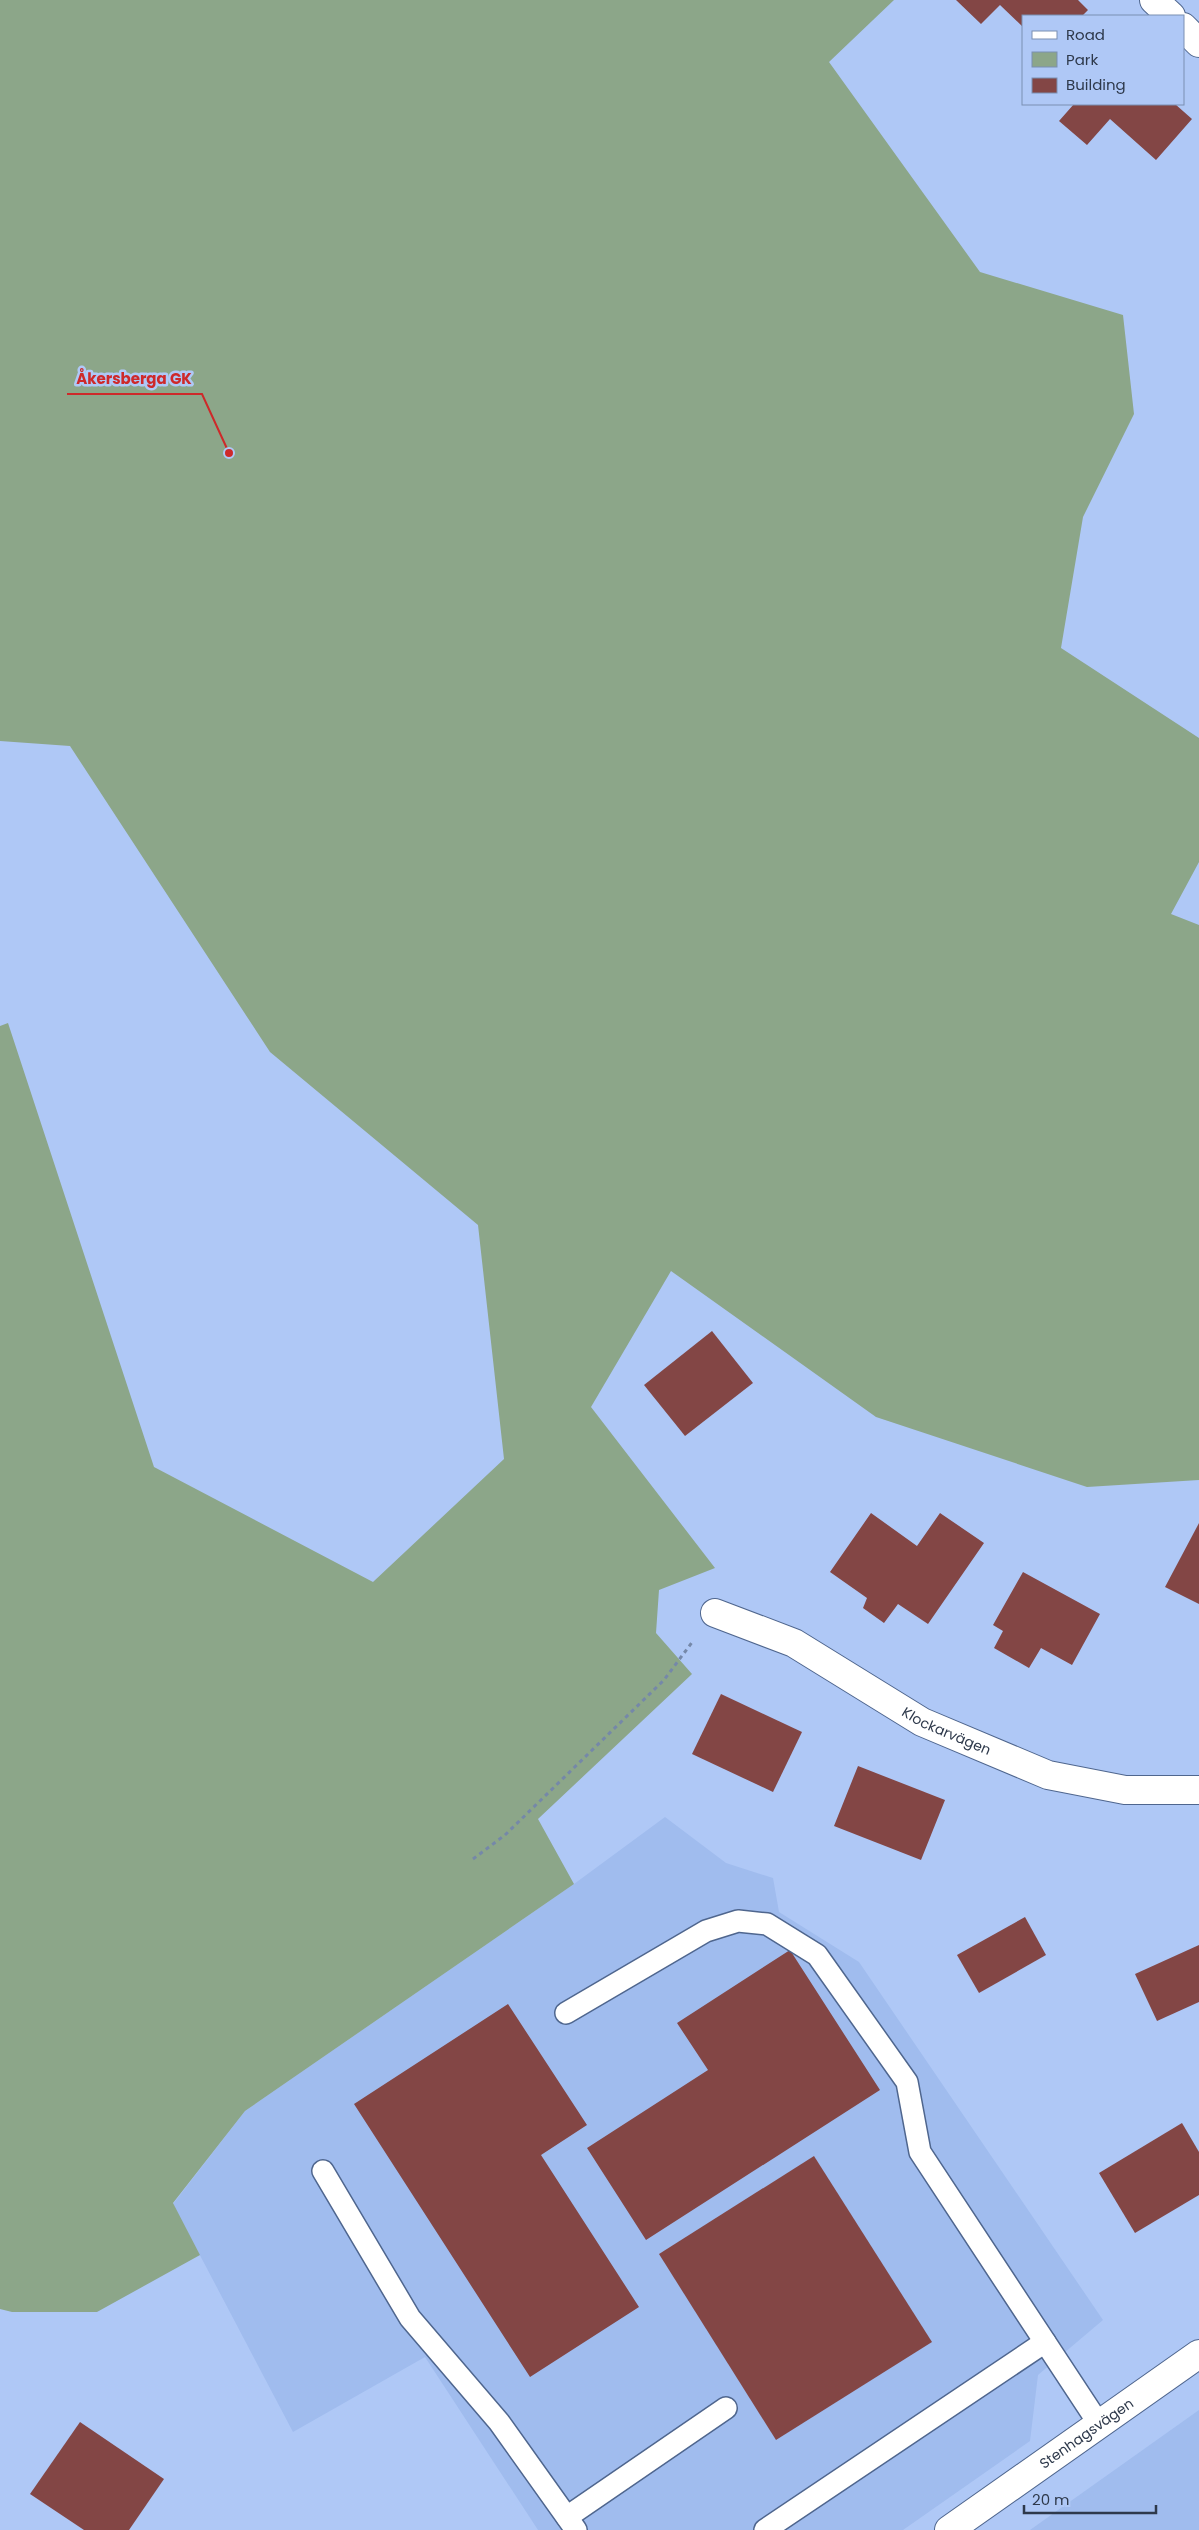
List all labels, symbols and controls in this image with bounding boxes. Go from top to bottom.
legend [1022,15,1184,105]
text: Road [1066,24,1105,45]
text: Park [1066,49,1098,70]
text: Building [1066,74,1126,95]
callout: Åkersberga GK [67,364,202,394]
text: Åkersberga GK [76,368,192,389]
street label: Klockarvägen [898,1702,994,1760]
street label: Stenhagsvägen [1035,2393,1137,2473]
scale bar [1024,2482,1156,2514]
text: 20 m [1032,2489,1070,2510]

